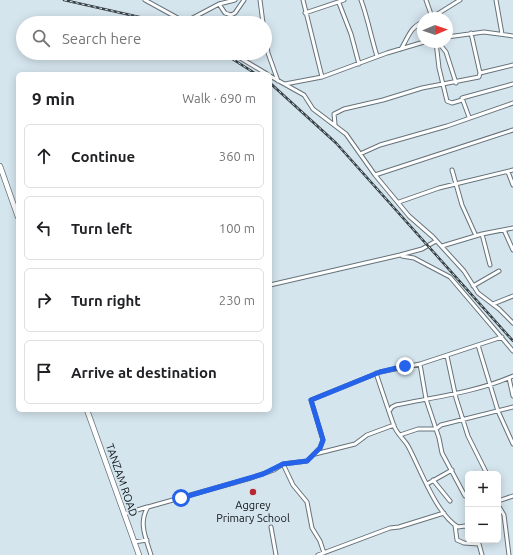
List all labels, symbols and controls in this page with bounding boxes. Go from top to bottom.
north arrow [417,12,453,48]
search box [16,16,272,60]
icon: search [30,27,52,49]
text: Search here [62,30,141,47]
text: 9 min [32,89,75,108]
text: Walk · 690 m [182,91,256,105]
icon: ahead [33,145,55,167]
text: Continue [71,148,135,165]
text: 360 m [219,149,255,163]
icon: left [33,217,55,239]
text: Turn left [71,220,132,237]
text: 100 m [219,221,255,235]
icon: right [33,289,55,311]
text: Turn right [71,292,141,309]
text: 230 m [219,293,255,307]
route end [396,357,414,375]
icon: arrive [33,361,55,383]
text: Arrive at destination [71,364,217,381]
street label: TANZAM ROAD [104,442,140,518]
map controls [465,471,501,543]
button: + [465,471,501,507]
marker: Aggrey Primary School [248,487,258,497]
route start [172,489,190,507]
place label: Aggrey Primary School [216,499,290,524]
button: − [465,507,501,543]

